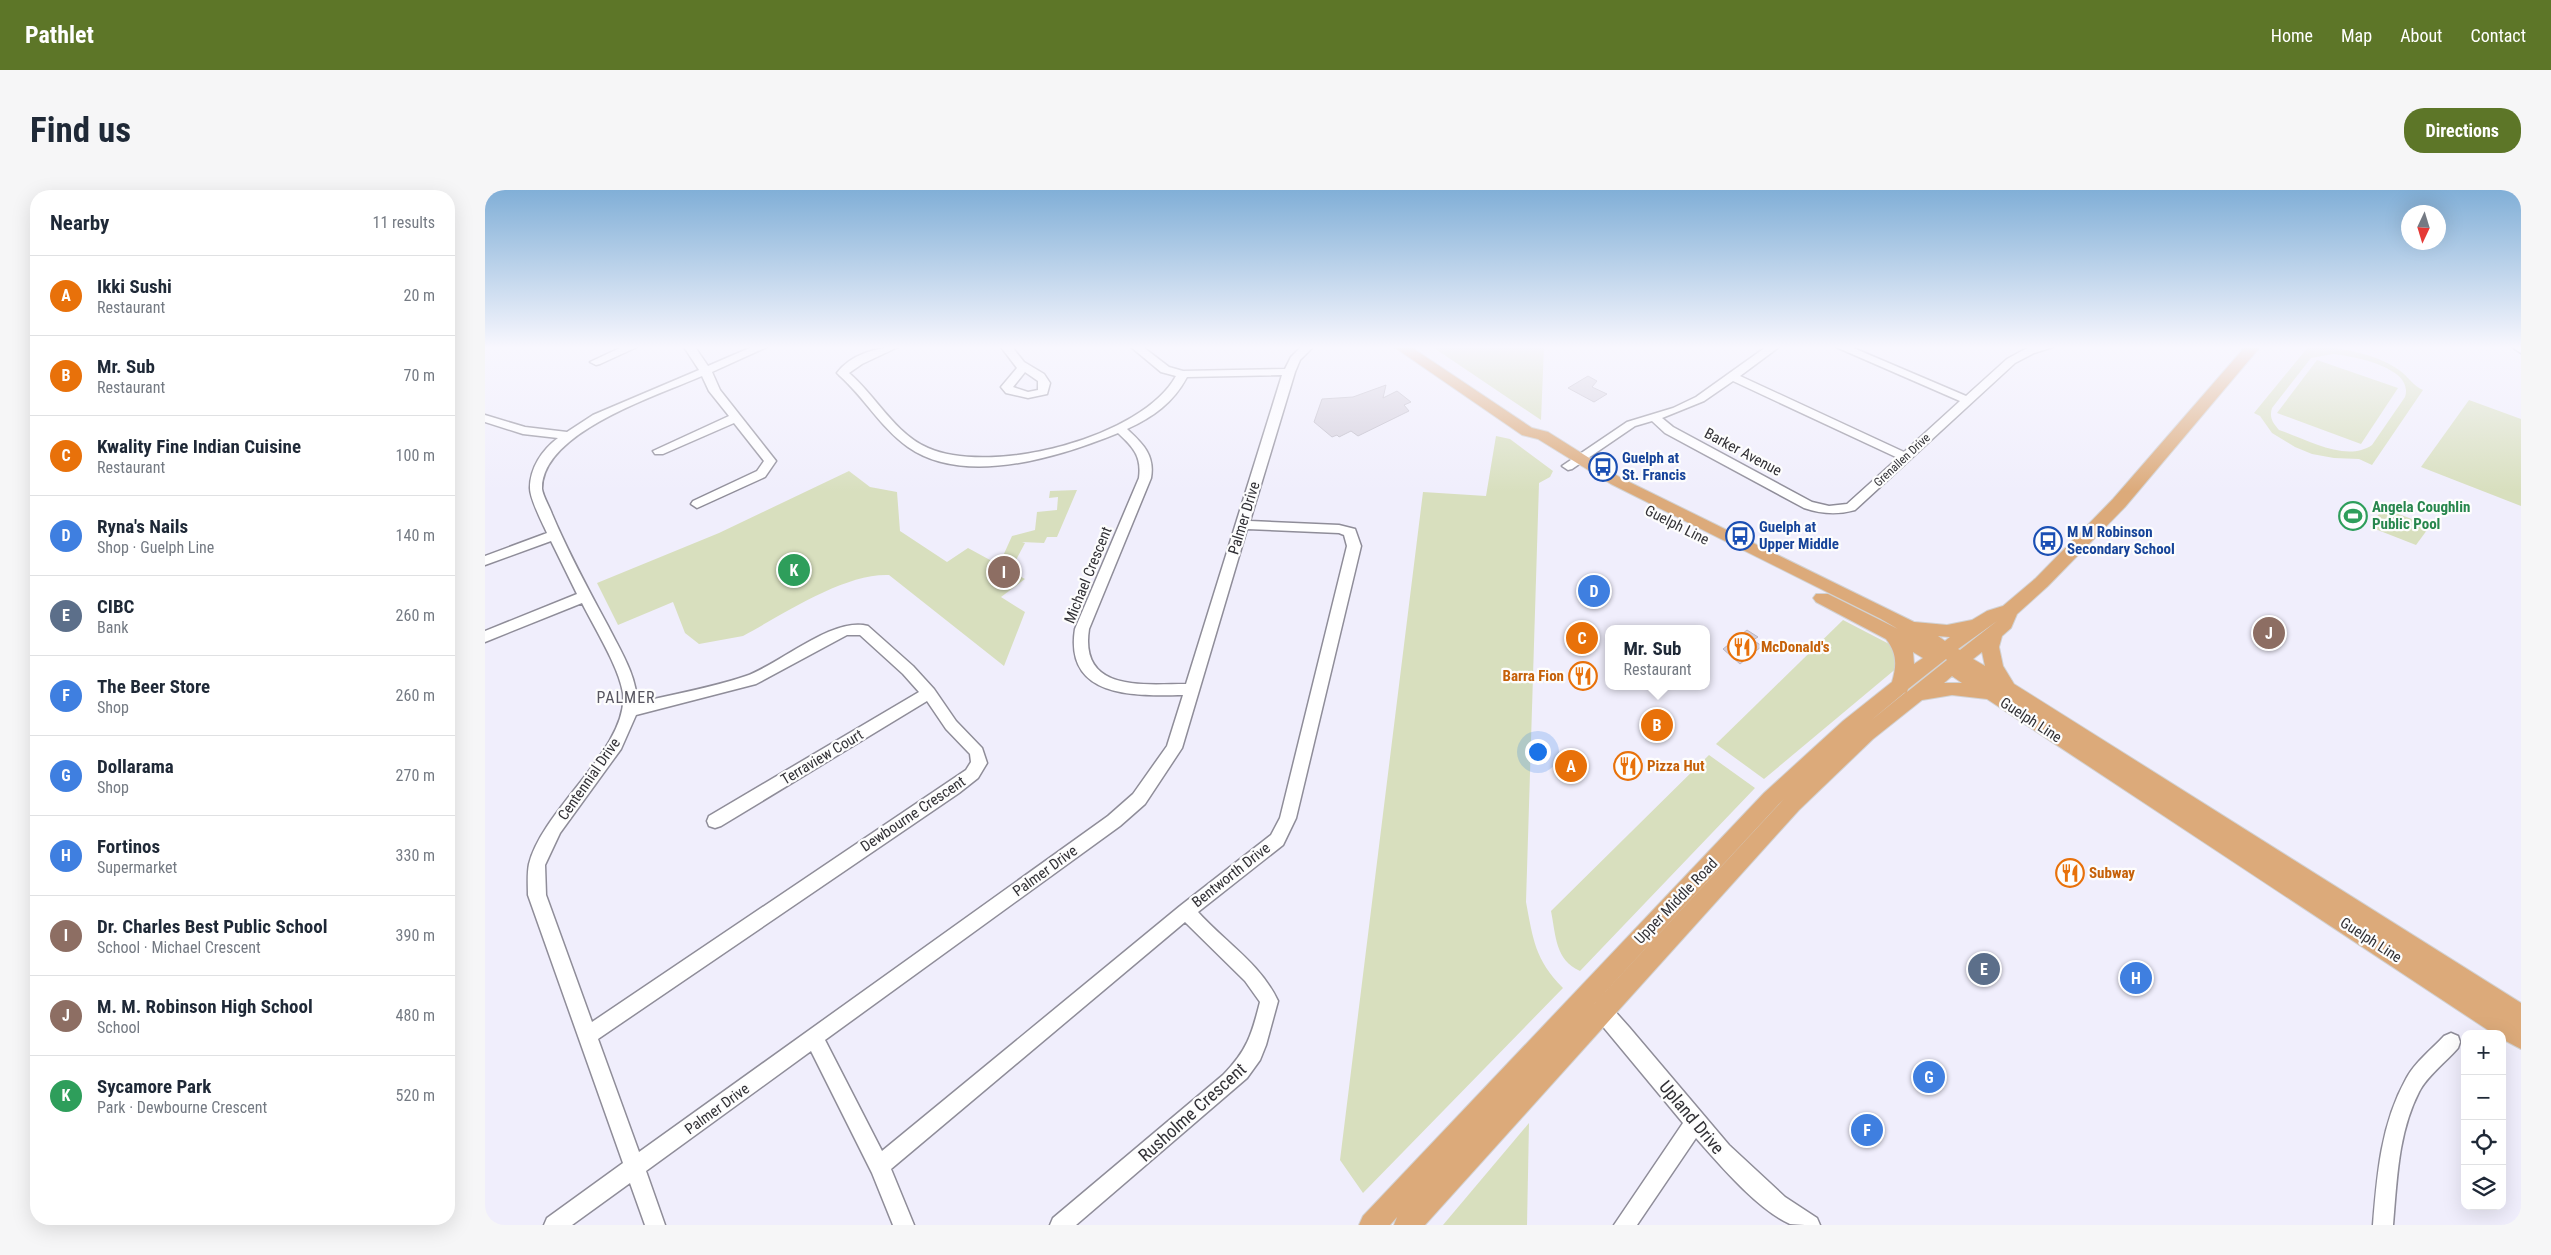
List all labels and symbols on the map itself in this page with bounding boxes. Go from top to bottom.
north arrow [2401,205,2446,250]
street label: Barker Avenue [1701,424,1785,480]
street label: Grenallen Drive [1871,430,1933,489]
place label: Guelph at St. Francis [1622,449,1686,484]
bus stop icon: Guelph at St. Francis [1588,452,1618,482]
street label: Palmer Drive [1224,479,1264,557]
place label: Angela Coughlin Public Pool [2372,498,2470,533]
street label: Guelph Line [1642,501,1712,549]
sports icon: Angela Coughlin Public Pool [2338,501,2368,531]
place label: Guelph at Upper Middle [1759,518,1839,553]
bus stop icon: Guelph at Upper Middle [1725,521,1755,551]
place label: M M Robinson Secondary School [2067,523,2175,558]
street label: Michael Crescent [1060,524,1116,626]
bus stop icon: M M Robinson Secondary School [2033,526,2063,556]
pin: K [778,551,810,589]
pin: I [988,553,1020,591]
pin: D [1578,572,1610,610]
pin: J [2253,614,2285,652]
pin: C [1566,619,1598,657]
restaurant icon: McDonald's [1727,632,1757,662]
place label: McDonald's [1761,638,1830,656]
restaurant icon: Barra Fion [1568,661,1598,691]
place label: Barra Fion [1503,667,1564,685]
district label: PALMER [596,688,656,707]
street label: Guelph Line [1997,694,2065,746]
pin: B [1641,706,1673,744]
street label: Terraview Court [778,725,866,789]
street label: Centennial Drive [554,734,624,824]
your location [1525,739,1551,765]
pin: A [1555,747,1587,785]
restaurant icon: Pizza Hut [1613,751,1643,781]
place label: Pizza Hut [1647,757,1705,775]
street label: Dewbourne Crescent [857,772,969,856]
street label: Bentworth Drive [1188,839,1274,911]
street label: Palmer Drive [1009,842,1081,900]
street label: Upper Middle Road [1631,854,1721,948]
restaurant icon: Subway [2055,858,2085,888]
place label: Subway [2089,864,2135,882]
street label: Guelph Line [2337,914,2405,966]
pin: E [1968,950,2000,988]
pin: H [2120,959,2152,997]
street label: Rusholme Crescent [1134,1058,1250,1166]
pin: G [1913,1058,1945,1096]
street label: Upland Drive [1655,1076,1729,1158]
street label: Palmer Drive [681,1080,753,1138]
pin: F [1851,1111,1883,1149]

